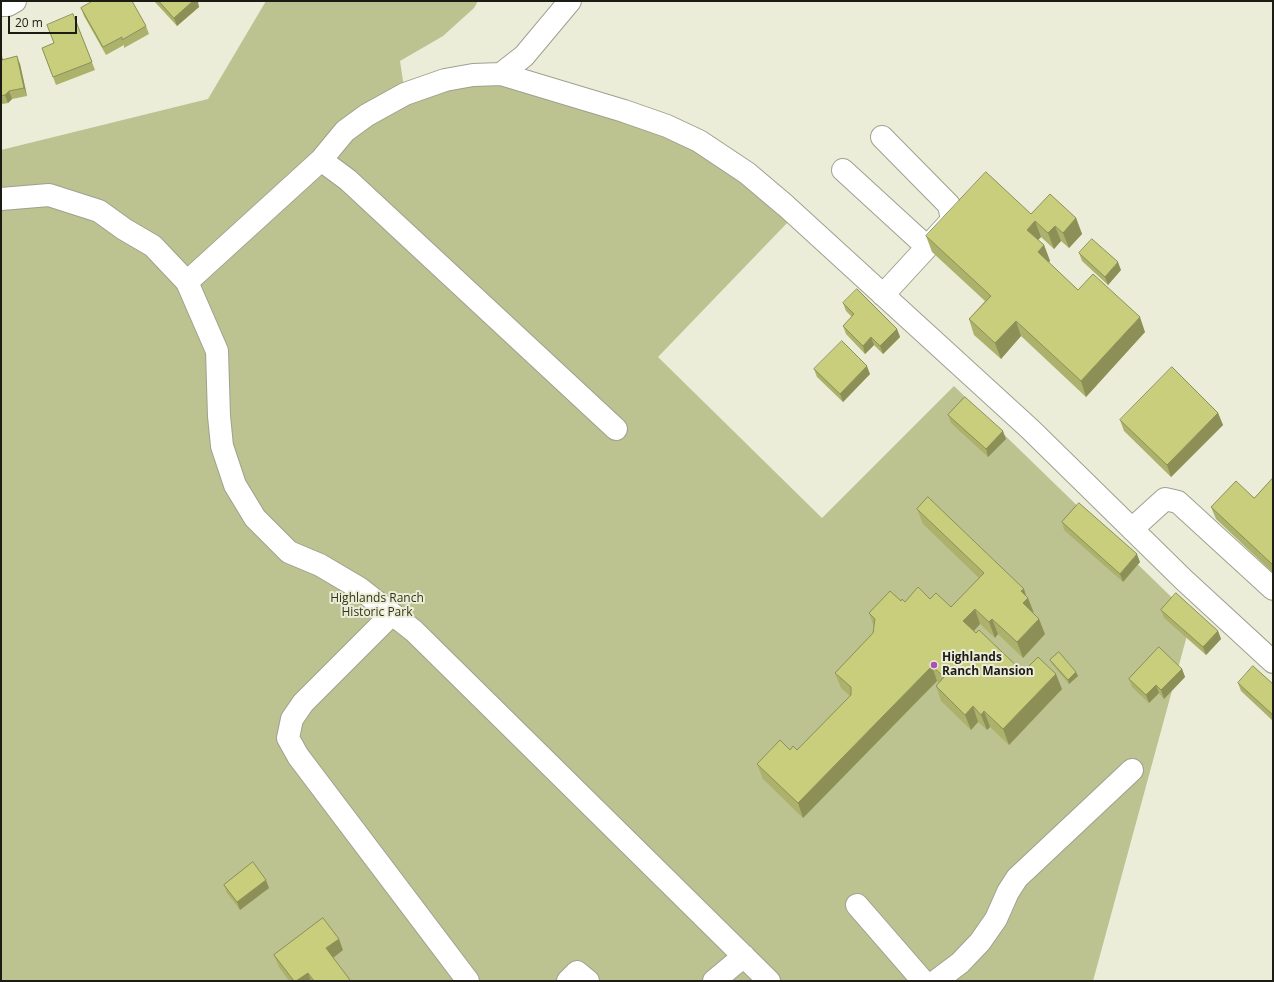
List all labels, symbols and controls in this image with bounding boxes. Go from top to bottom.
scale bar [10,8,79,34]
text: 20 m [15,14,43,31]
park label: Highlands Ranch Historic Park [330,592,424,620]
place label: Highlands Ranch Mansion [942,651,1034,679]
marker: Highlands Ranch Mansion [929,660,939,670]

